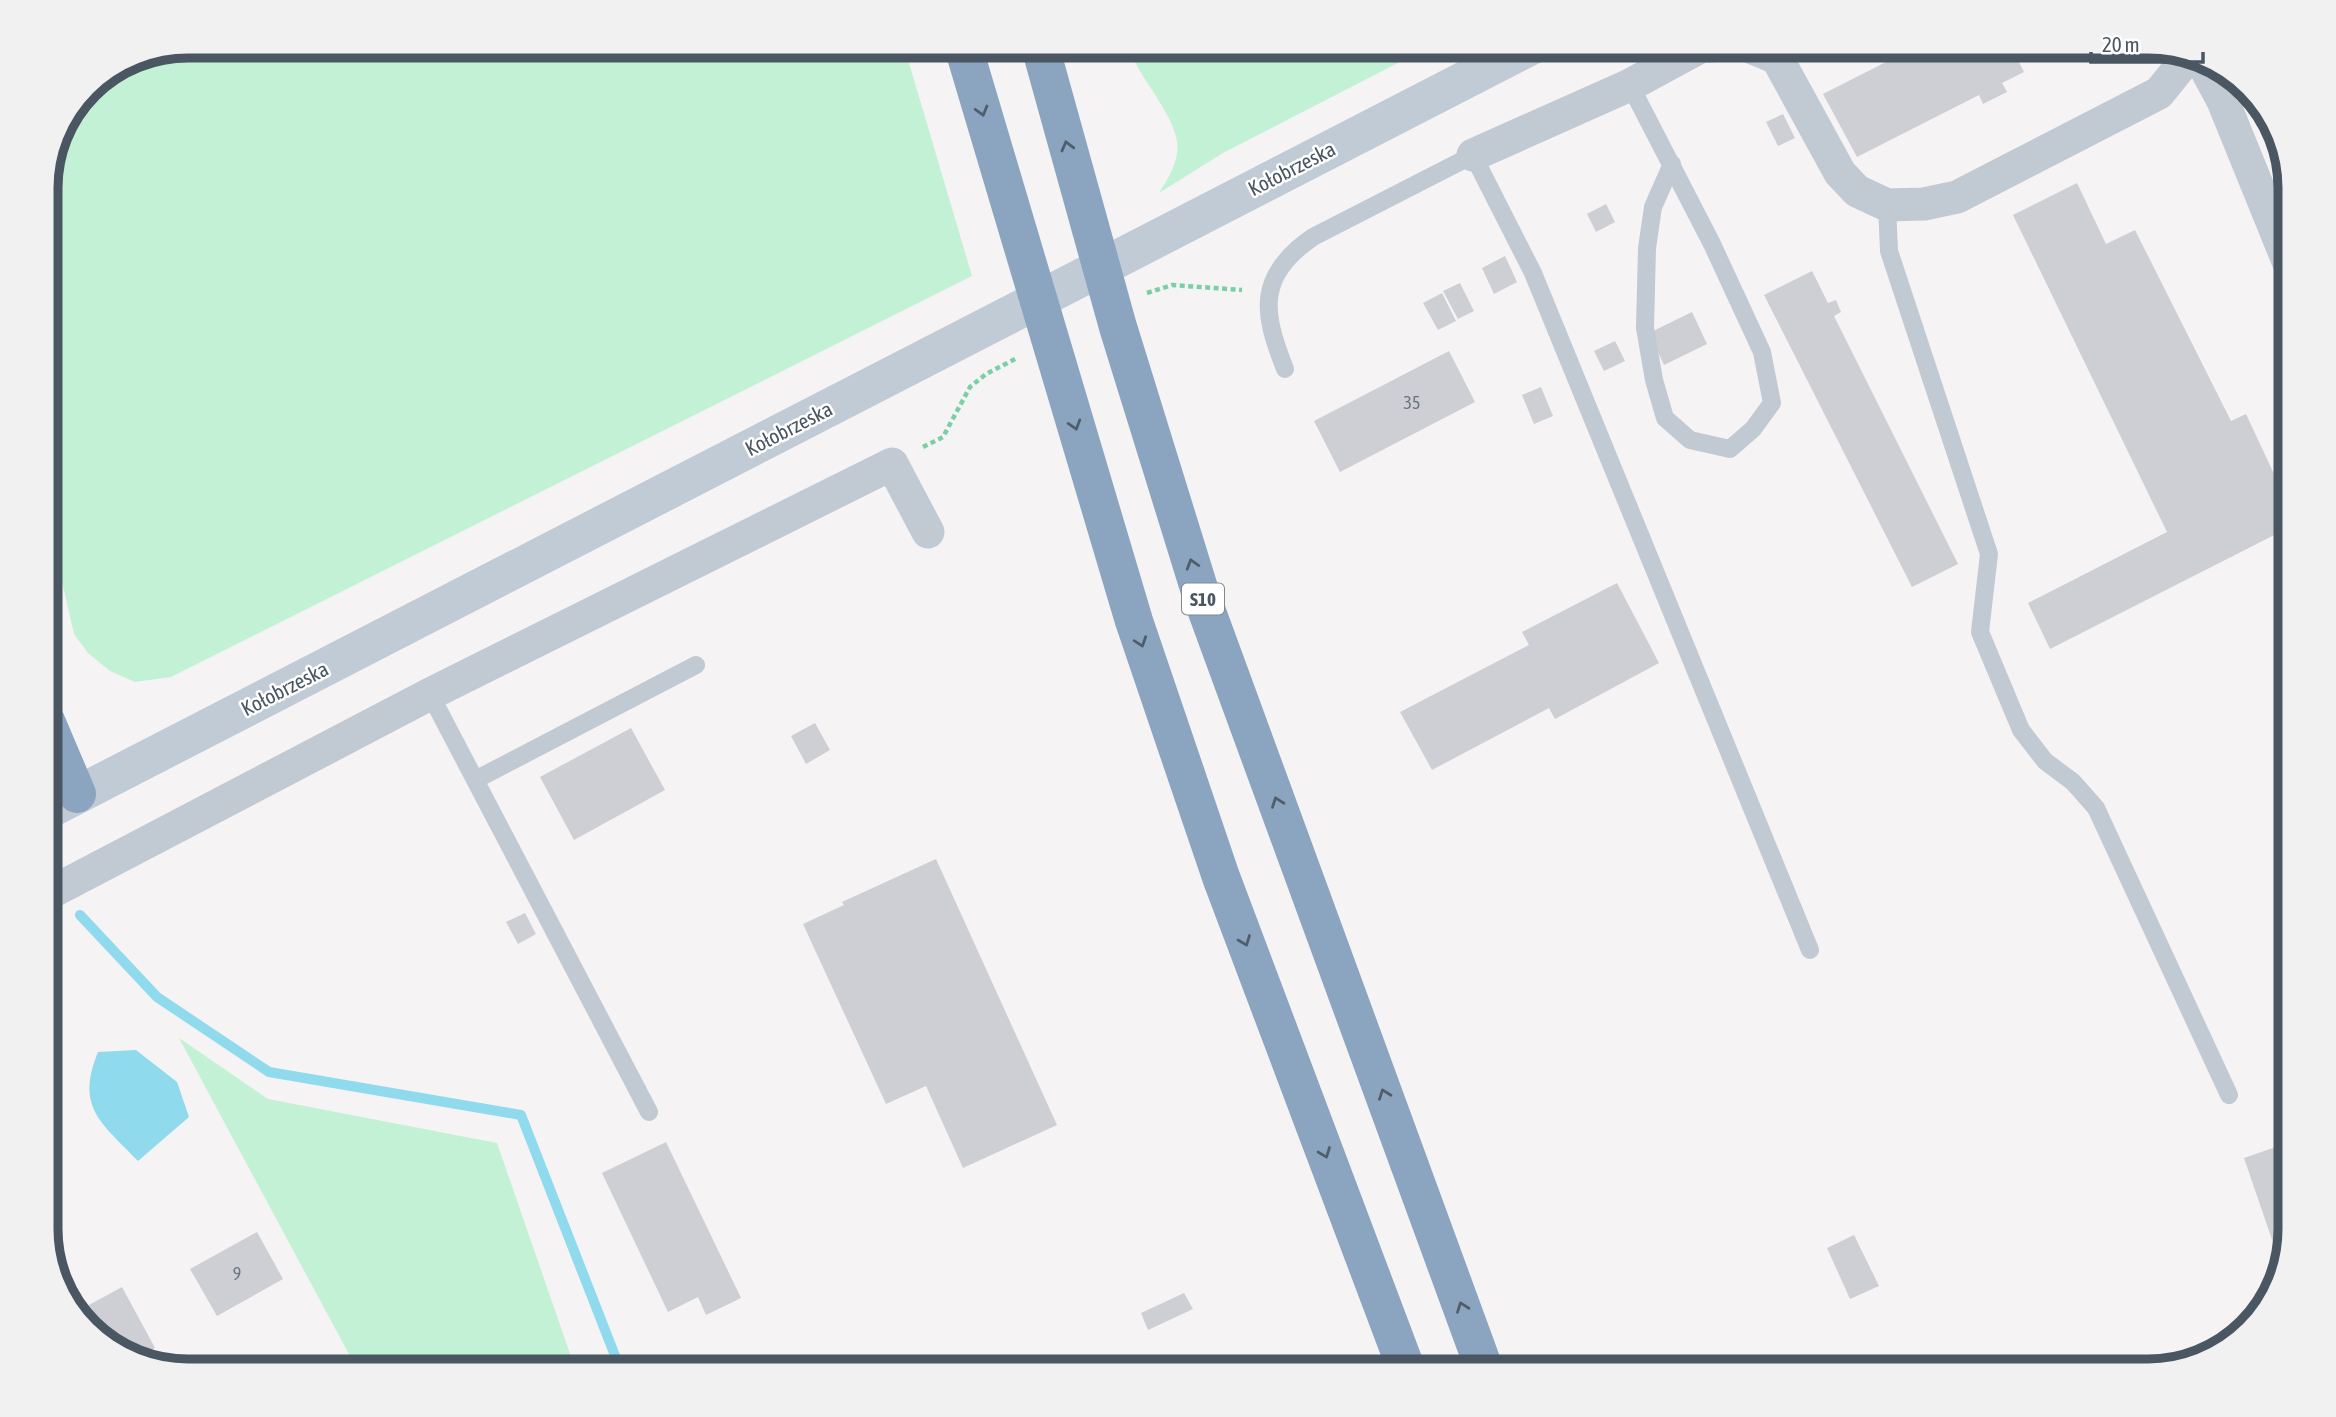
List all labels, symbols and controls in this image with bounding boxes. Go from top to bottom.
scale bar [2091,21,2203,65]
text: 20 m [2102,32,2140,56]
one-way arrow [973,105,988,117]
street label: Kołobrzeska [1244,136,1339,200]
one-way arrow [1061,140,1075,152]
house number: 35 [1404,392,1420,413]
street label: Kołobrzeska [741,396,836,460]
one-way arrow [1067,418,1082,430]
one-way arrow [1186,559,1200,571]
road number: S10 [1182,584,1224,614]
one-way arrow [1133,636,1147,648]
street label: Kołobrzeska [237,656,332,720]
one-way arrow [1271,796,1285,808]
one-way arrow [1236,934,1250,946]
one-way arrow [1378,1088,1392,1100]
one-way arrow [1317,1147,1331,1159]
house number: 9 [233,1263,241,1284]
one-way arrow [1456,1302,1470,1314]

